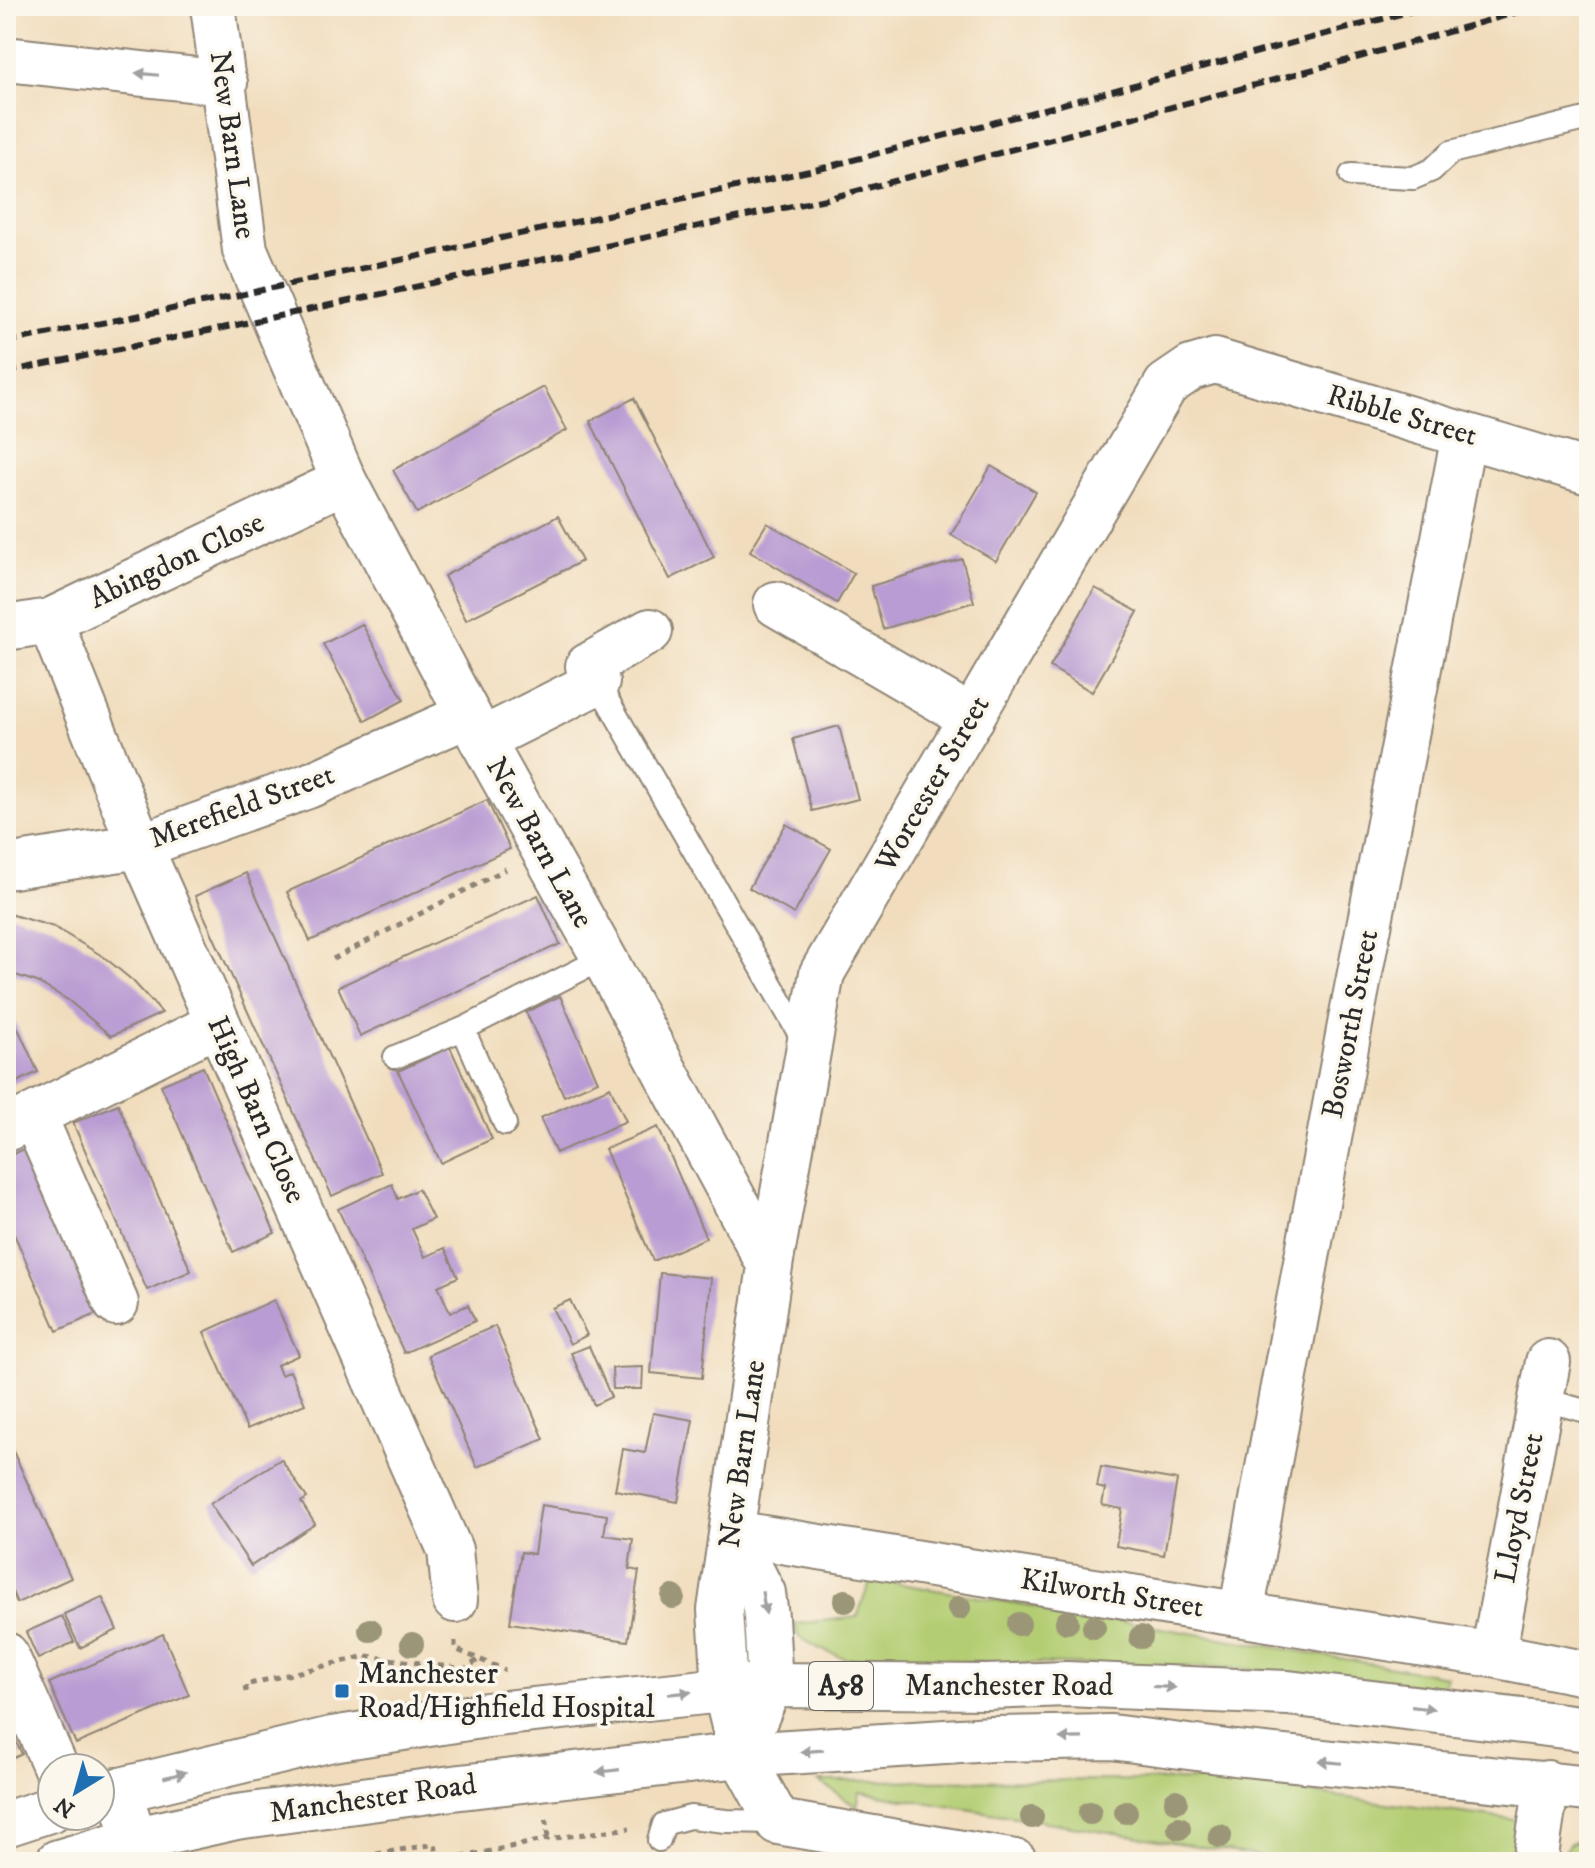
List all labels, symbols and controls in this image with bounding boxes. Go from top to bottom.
street label: New Barn Lane [201,49,263,241]
one-way arrow [134,68,159,81]
street label: Ribble Street [1323,377,1481,455]
street label: Abingdon Close [84,504,270,618]
street label: Worcester Street [867,689,998,880]
street label: New Barn Lane [477,751,601,935]
street label: Merefield Street [145,756,339,858]
street label: Bosworth Street [1315,927,1387,1121]
street label: High Barn Close [198,1011,314,1209]
street label: New Barn Lane [712,1358,774,1550]
street label: Lloyd Street [1487,1430,1553,1586]
street label: Kilworth Street [1018,1561,1206,1627]
one-way arrow [758,1591,770,1616]
place label: Manchester Road/Highfield Hospital [358,1656,655,1727]
road number: A58 [809,1662,873,1710]
street label: Manchester Road [905,1668,1113,1705]
one-way arrow [1152,1681,1177,1694]
marker: Manchester Road/Highfield Hospital [333,1682,351,1700]
one-way arrow [668,1687,693,1700]
one-way arrow [1411,1702,1436,1715]
one-way arrow [1058,1731,1083,1744]
one-way arrow [799,1745,824,1758]
north arrow [36,1752,116,1832]
one-way arrow [1317,1756,1342,1769]
one-way arrow [595,1764,620,1777]
street label: Manchester Road [267,1766,479,1832]
one-way arrow [163,1768,188,1780]
text: N [50,1791,80,1823]

